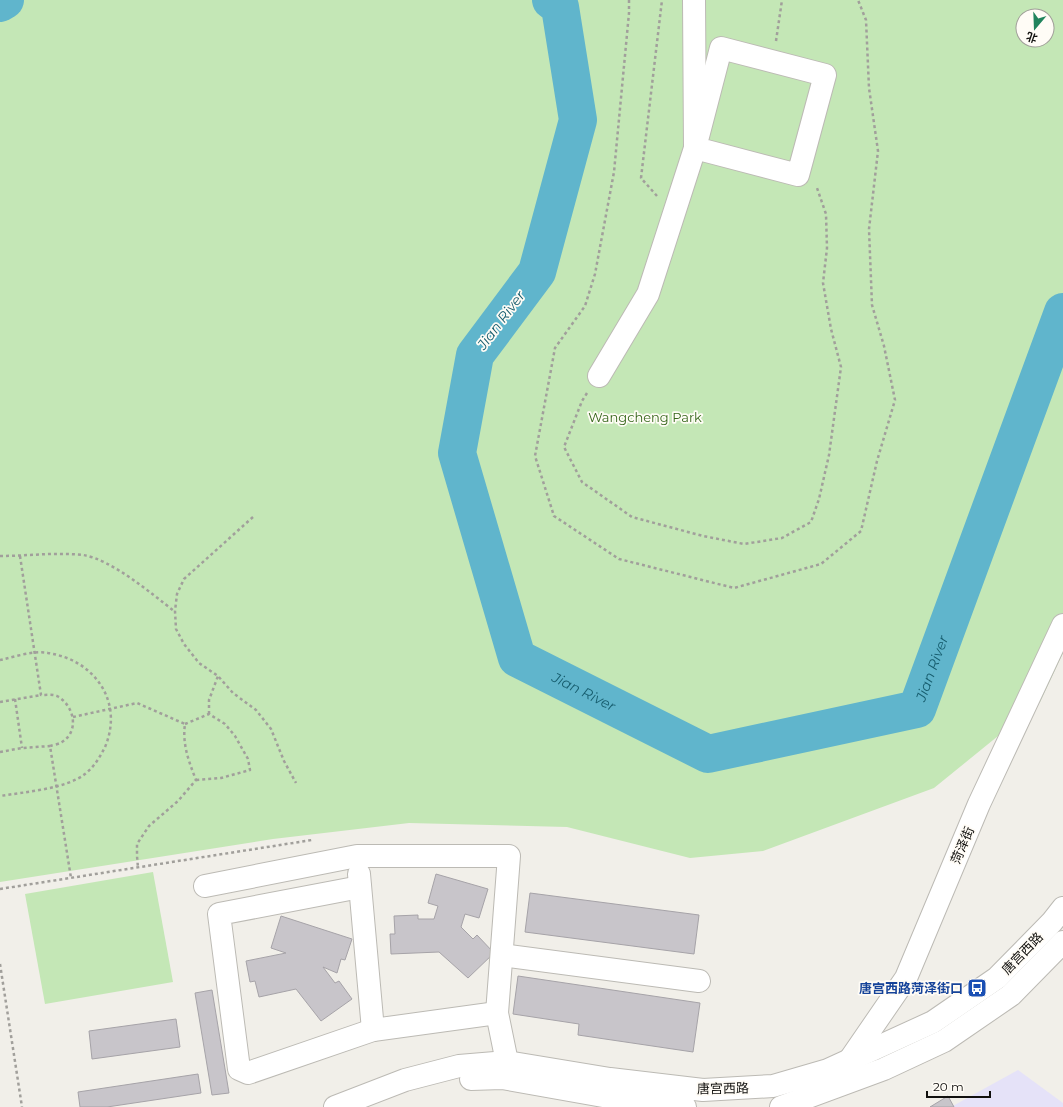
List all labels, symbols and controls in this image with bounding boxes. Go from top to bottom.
north arrow [1015,8,1055,48]
text: 北 [1024,29,1039,46]
water label: Jian River [473,287,529,354]
park label: Wangcheng Park [588,409,702,425]
water label: Jian River [911,633,952,705]
water label: Jian River [548,668,619,715]
street label: 菏泽街 [947,824,977,866]
street label: 唐宫西路 [998,929,1046,977]
bus stop icon: 唐宫西路菏泽街口 [966,977,988,999]
place label: 唐宫西路菏泽街口 [859,980,963,996]
scale bar [927,1073,990,1099]
text: 20 m [933,1079,964,1094]
street label: 唐宫西路 [697,1080,749,1096]

